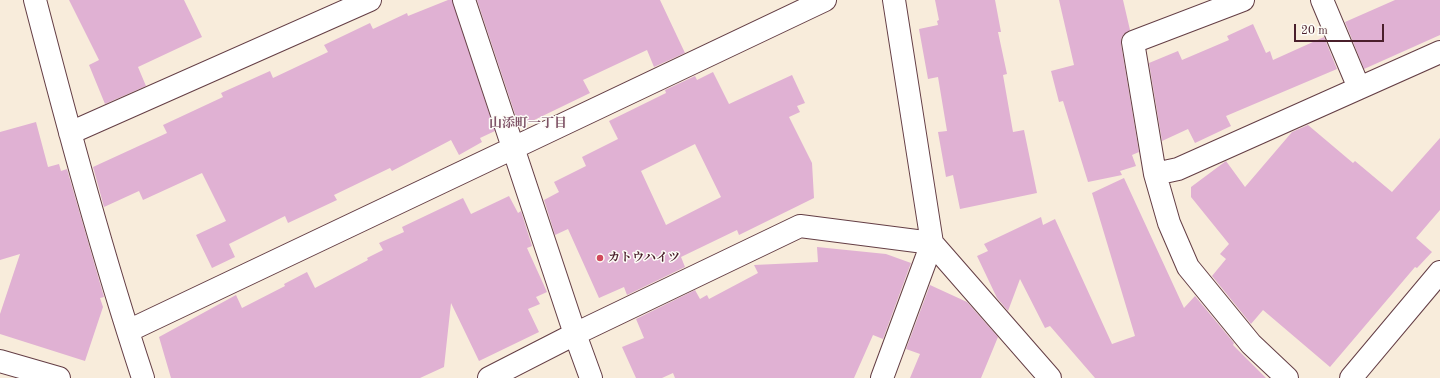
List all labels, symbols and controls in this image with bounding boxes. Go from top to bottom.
scale bar [1296,16,1386,42]
text: 20 m [1301,25,1328,37]
district label: 山添町一丁目 [489,116,567,132]
place label: カトウハイツ [608,251,680,265]
marker: カトウハイツ [595,253,605,263]

